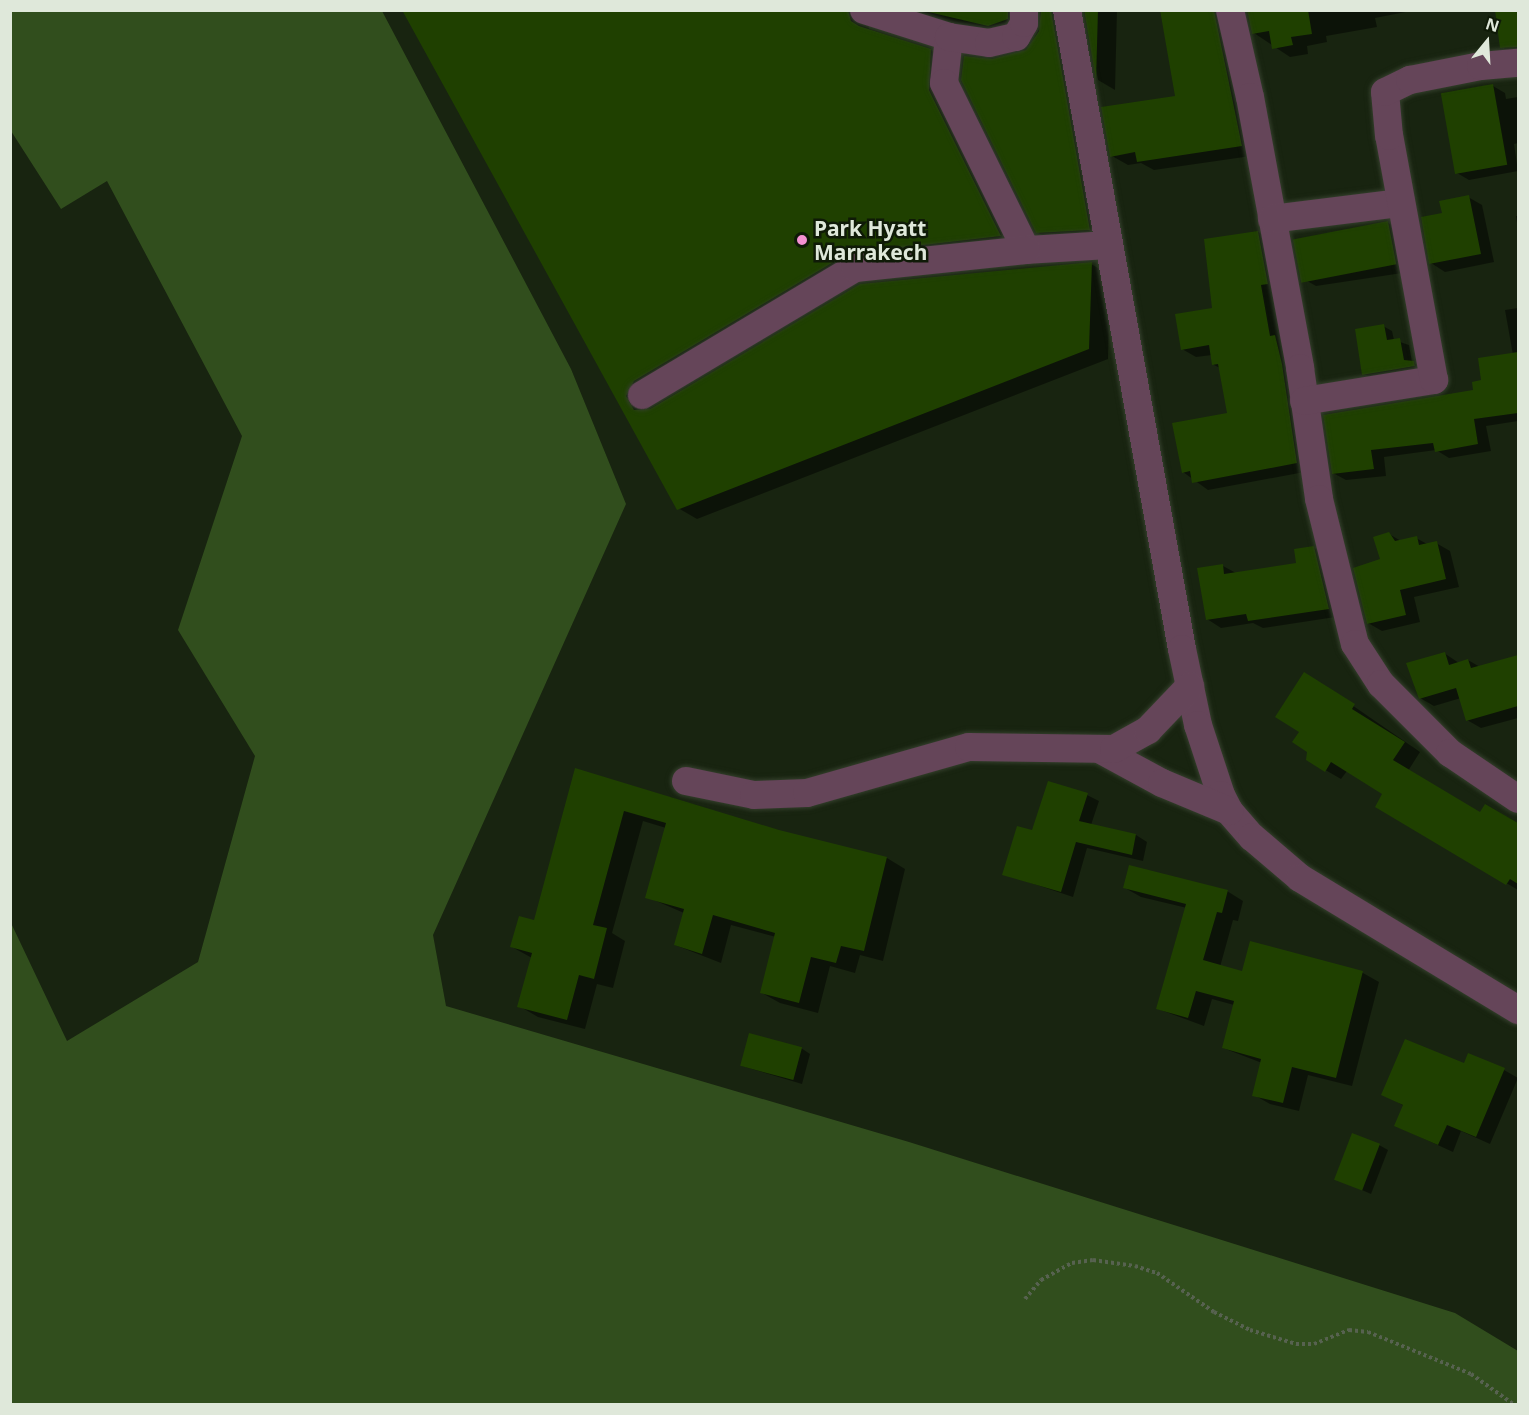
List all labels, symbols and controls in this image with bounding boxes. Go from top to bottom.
north arrow [1457,12,1517,72]
text: N [1483,12,1502,37]
place label: Park Hyatt Marrakech [814,215,927,265]
marker: Park Hyatt Marrakech [795,233,809,247]

